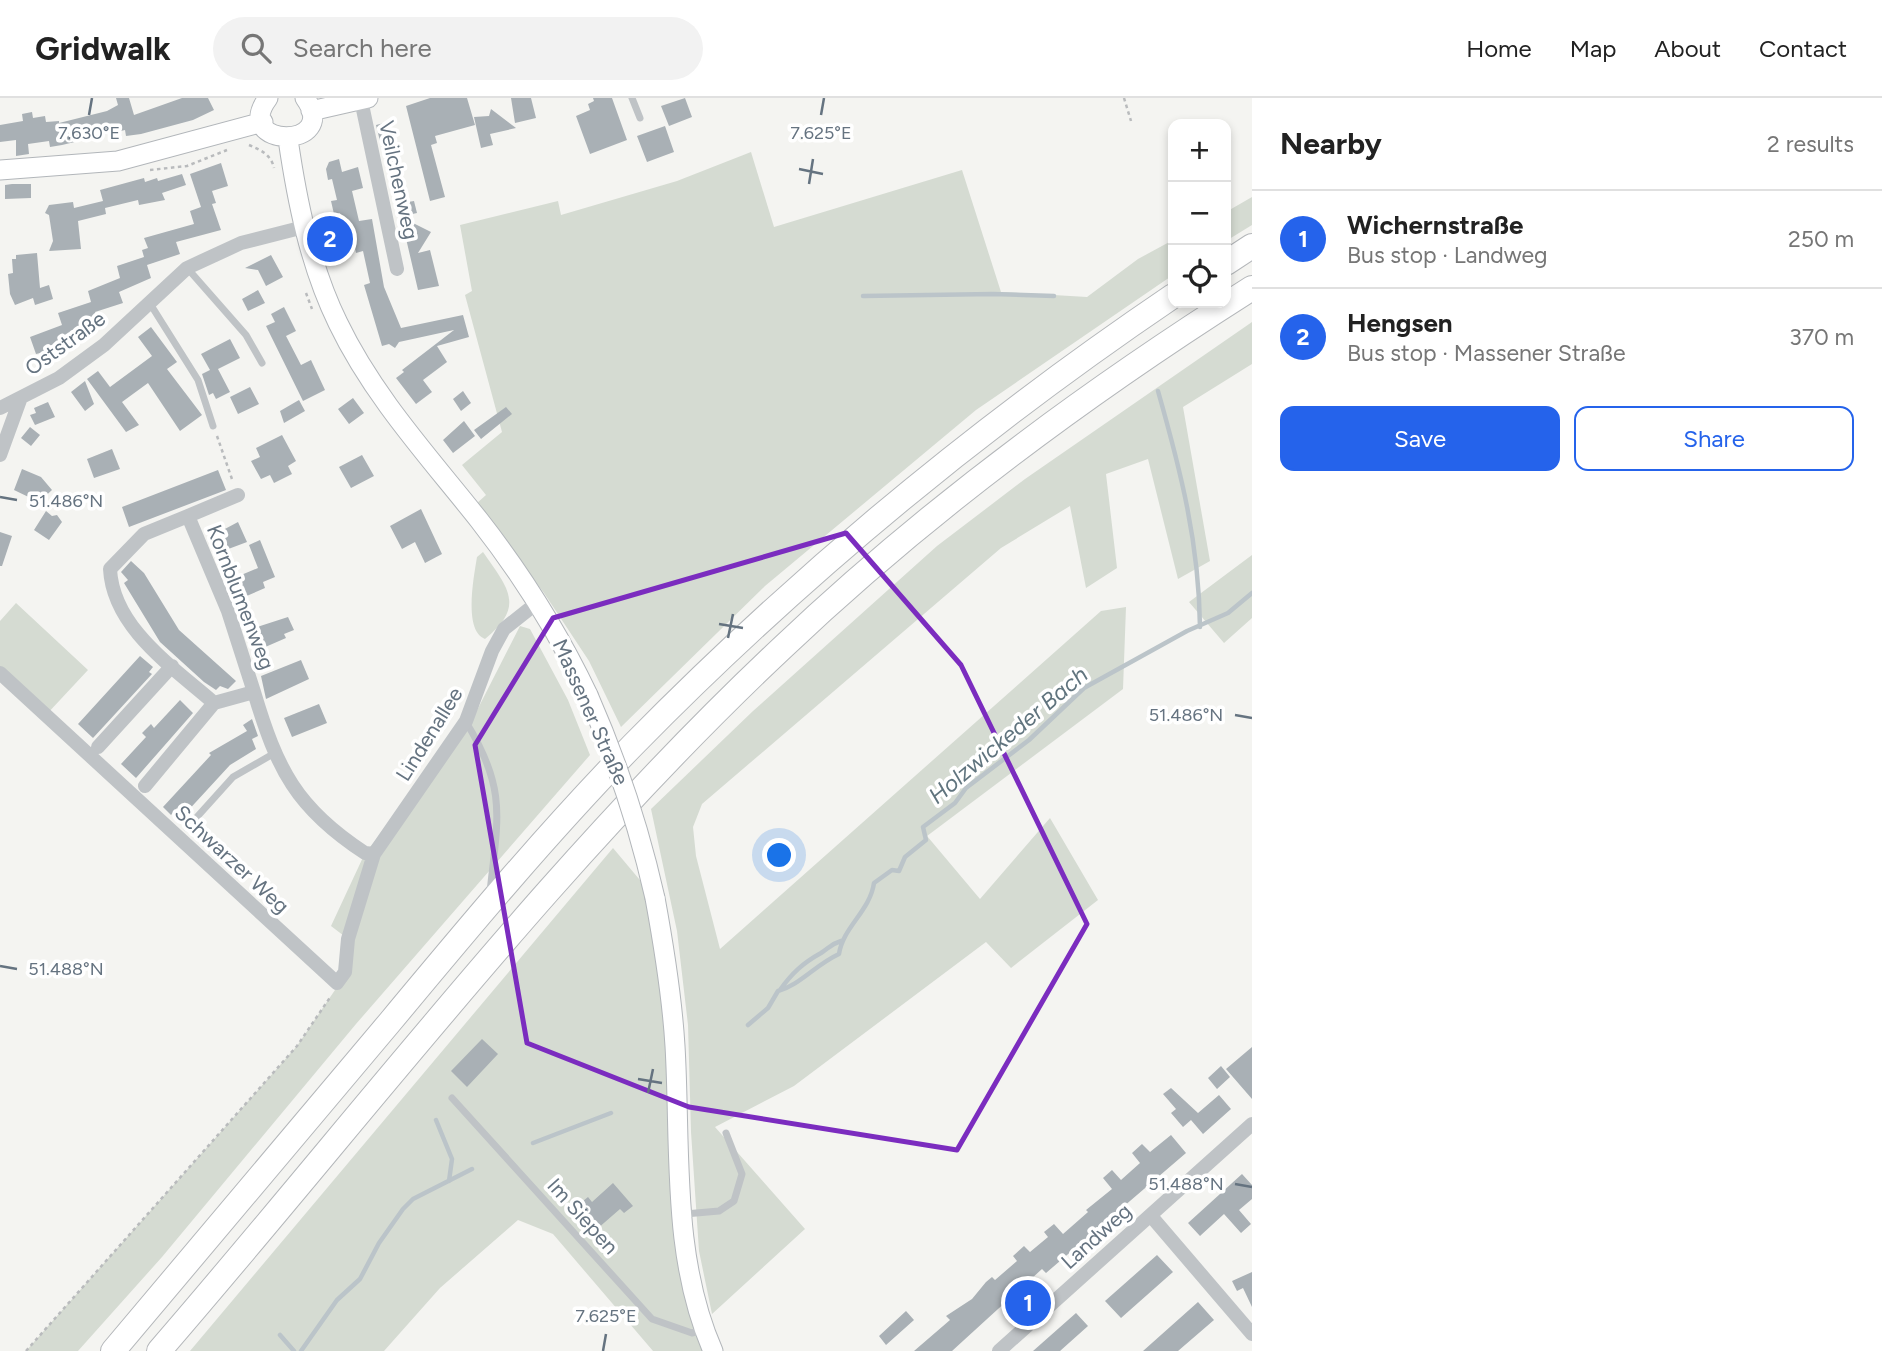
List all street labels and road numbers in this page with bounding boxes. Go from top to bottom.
street label: Veilchenweg [374,118,424,242]
street label: Oststraße [20,306,110,380]
street label: Kornblumenweg [202,521,280,673]
street label: Massener Straße [548,635,634,789]
street label: Lindenallee [390,682,468,786]
street label: Schwarzer Weg [170,800,294,918]
street label: Im Siepen [542,1173,624,1259]
street label: Landweg [1056,1198,1136,1274]

